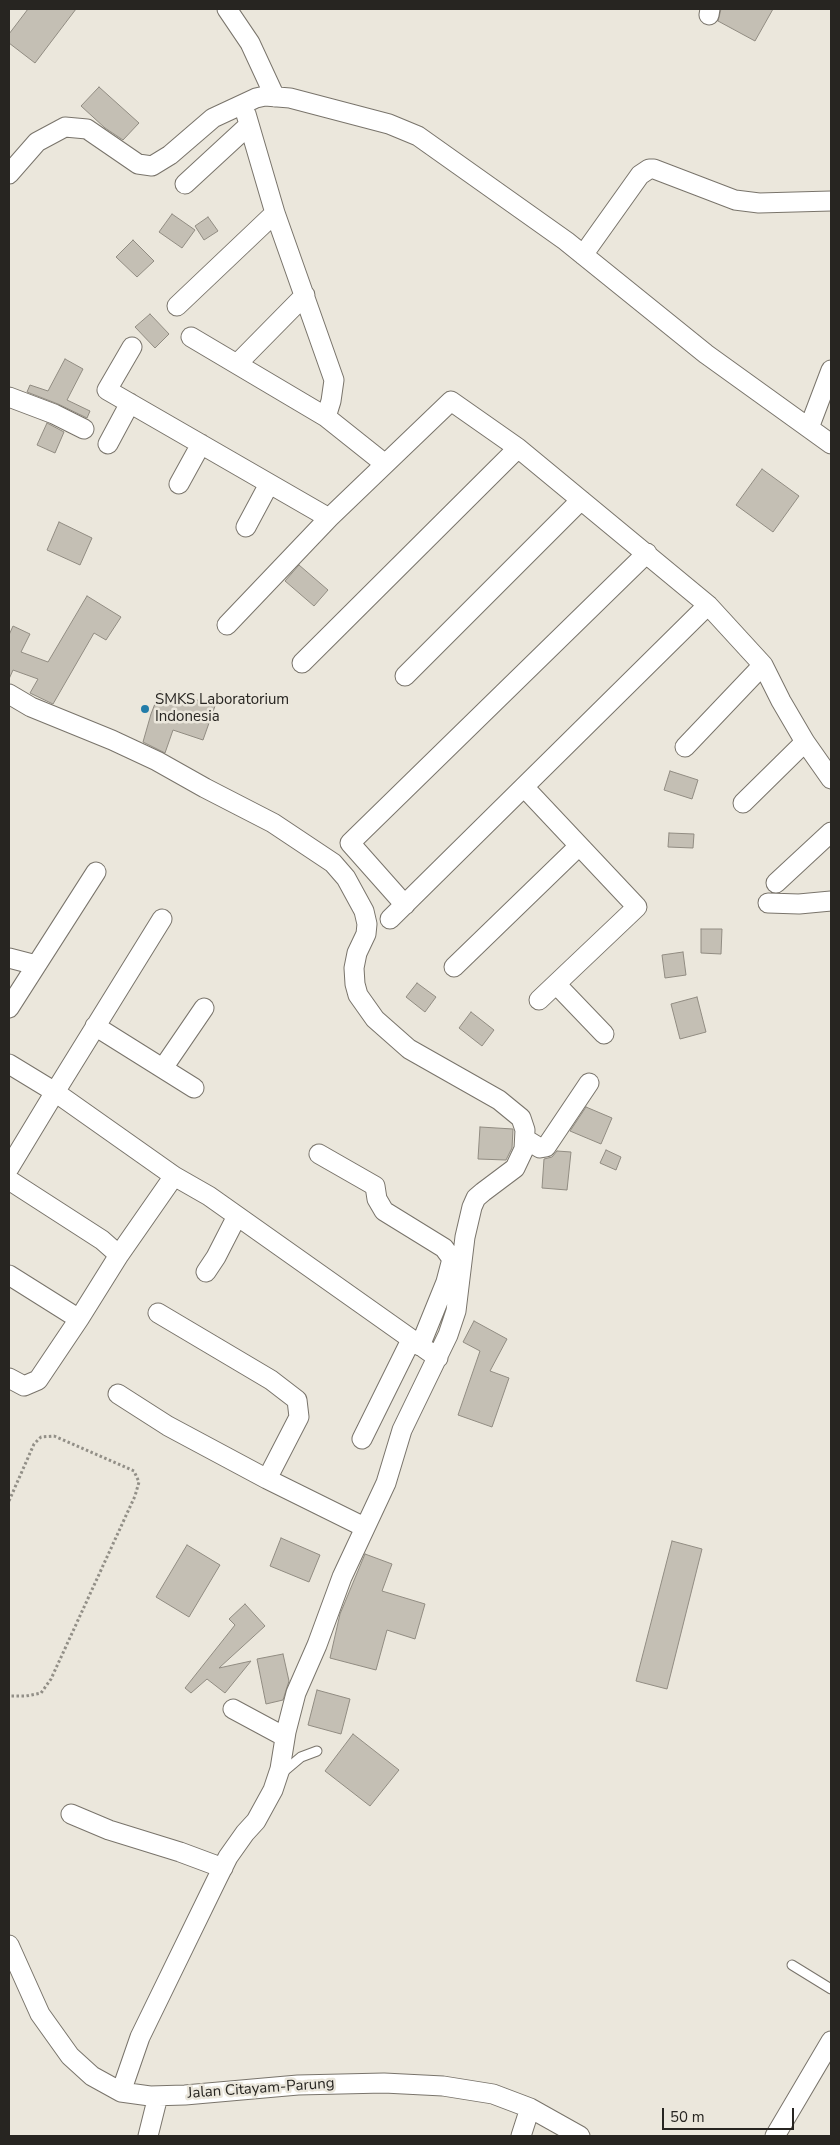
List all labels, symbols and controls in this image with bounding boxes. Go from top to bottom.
place label: SMKS Laboratorium Indonesia [155,691,289,726]
marker: SMKS Laboratorium Indonesia [139,703,151,715]
street label: Jalan Citayam-Parung [187,2075,335,2103]
scale bar [665,2098,798,2130]
text: 50 m [670,2107,705,2127]

